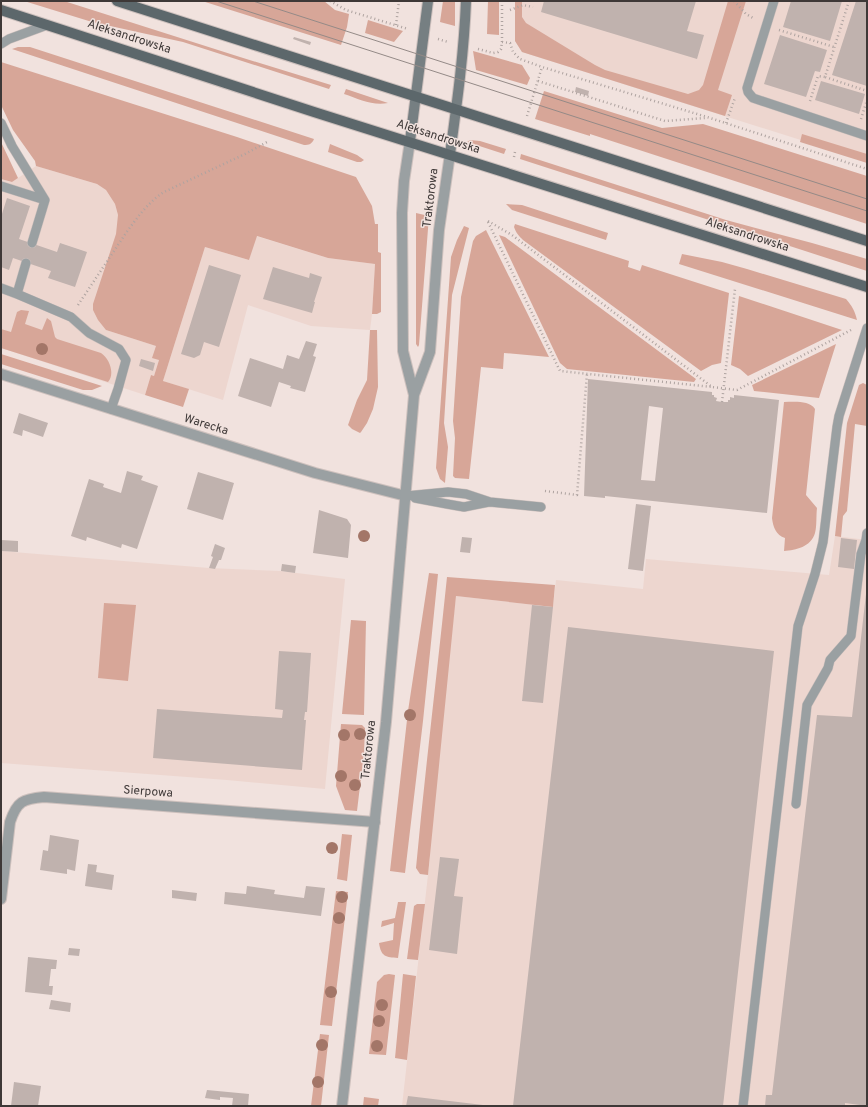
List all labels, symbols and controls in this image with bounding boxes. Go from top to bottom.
street label: Aleksandrowska [85,16,173,58]
street label: Aleksandrowska [394,116,482,158]
street label: Traktorowa [419,167,443,229]
street label: Aleksandrowska [703,214,791,256]
street label: Warecka [182,411,230,439]
street label: Traktorowa [358,719,380,781]
street label: Sierpowa [123,782,173,802]

